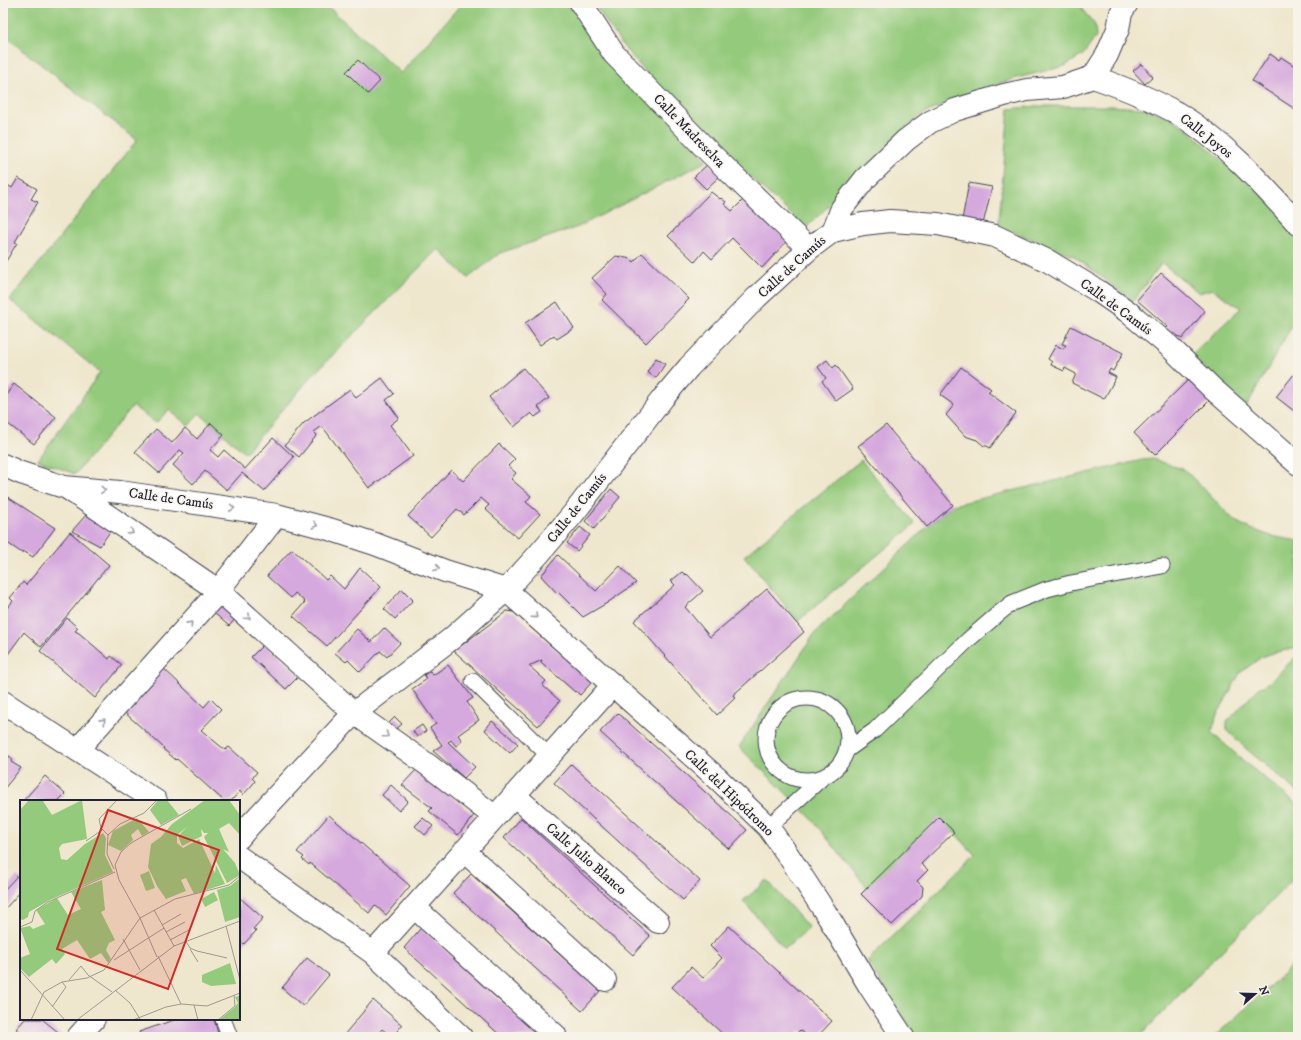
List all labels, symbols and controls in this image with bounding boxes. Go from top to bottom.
street label: Calle Madreselva [649,90,729,172]
street label: Calle Joyos [1176,110,1236,163]
street label: Calle de Camús [754,232,830,302]
street label: Calle de Camús [1076,275,1156,340]
street label: Calle de Camús [543,469,611,547]
street label: Calle de Camús [127,484,215,514]
one-way arrow [100,486,106,495]
one-way arrow [229,503,235,512]
one-way arrow [311,520,318,529]
one-way arrow [127,527,134,535]
one-way arrow [434,564,441,572]
one-way arrow [530,611,538,619]
one-way arrow [243,613,251,620]
one-way arrow [185,621,192,629]
one-way arrow [98,718,106,726]
one-way arrow [382,730,389,738]
street label: Calle del Hipódromo [680,746,778,841]
inset map [20,800,240,1020]
street label: Calle Julio Blanco [542,819,630,899]
north arrow [1235,974,1275,1014]
text: N [1255,984,1272,998]

